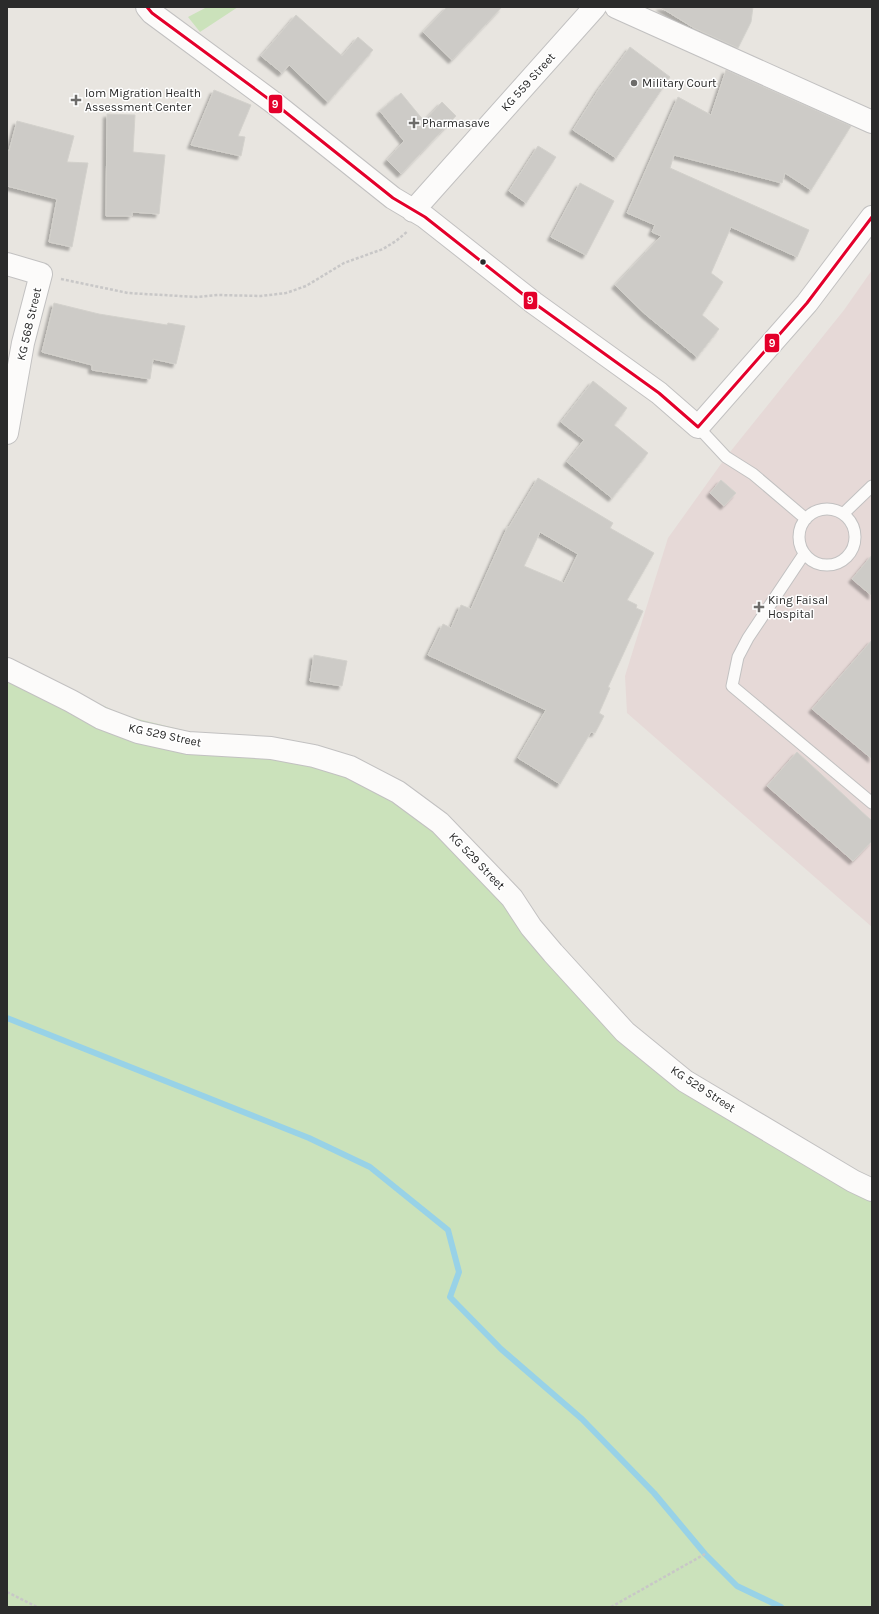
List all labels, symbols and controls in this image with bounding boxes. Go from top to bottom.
street label: KG 559 Street [498,49,558,114]
place label: Military Court [642,76,717,90]
marker: Military Court [629,78,639,88]
place label: Iom Migration Health Assessment Center [85,86,201,114]
marker: Iom Migration Health Assessment Center [70,94,82,106]
line badge: 9 [268,94,283,114]
text: 9 [272,98,279,111]
place label: Pharmasave [422,116,490,130]
marker: Pharmasave [409,118,419,128]
unlabelled marker [478,257,488,267]
street label: KG 568 Street [14,286,44,362]
line badge: 9 [523,291,538,310]
text: 9 [527,294,534,307]
line badge: 9 [764,333,780,353]
text: 9 [769,337,776,350]
place label: King Faisal Hospital [768,593,828,621]
marker: King Faisal Hospital [753,601,765,613]
street label: KG 529 Street [127,720,203,750]
street label: KG 529 Street [446,829,508,893]
street label: KG 529 Street [668,1063,738,1115]

